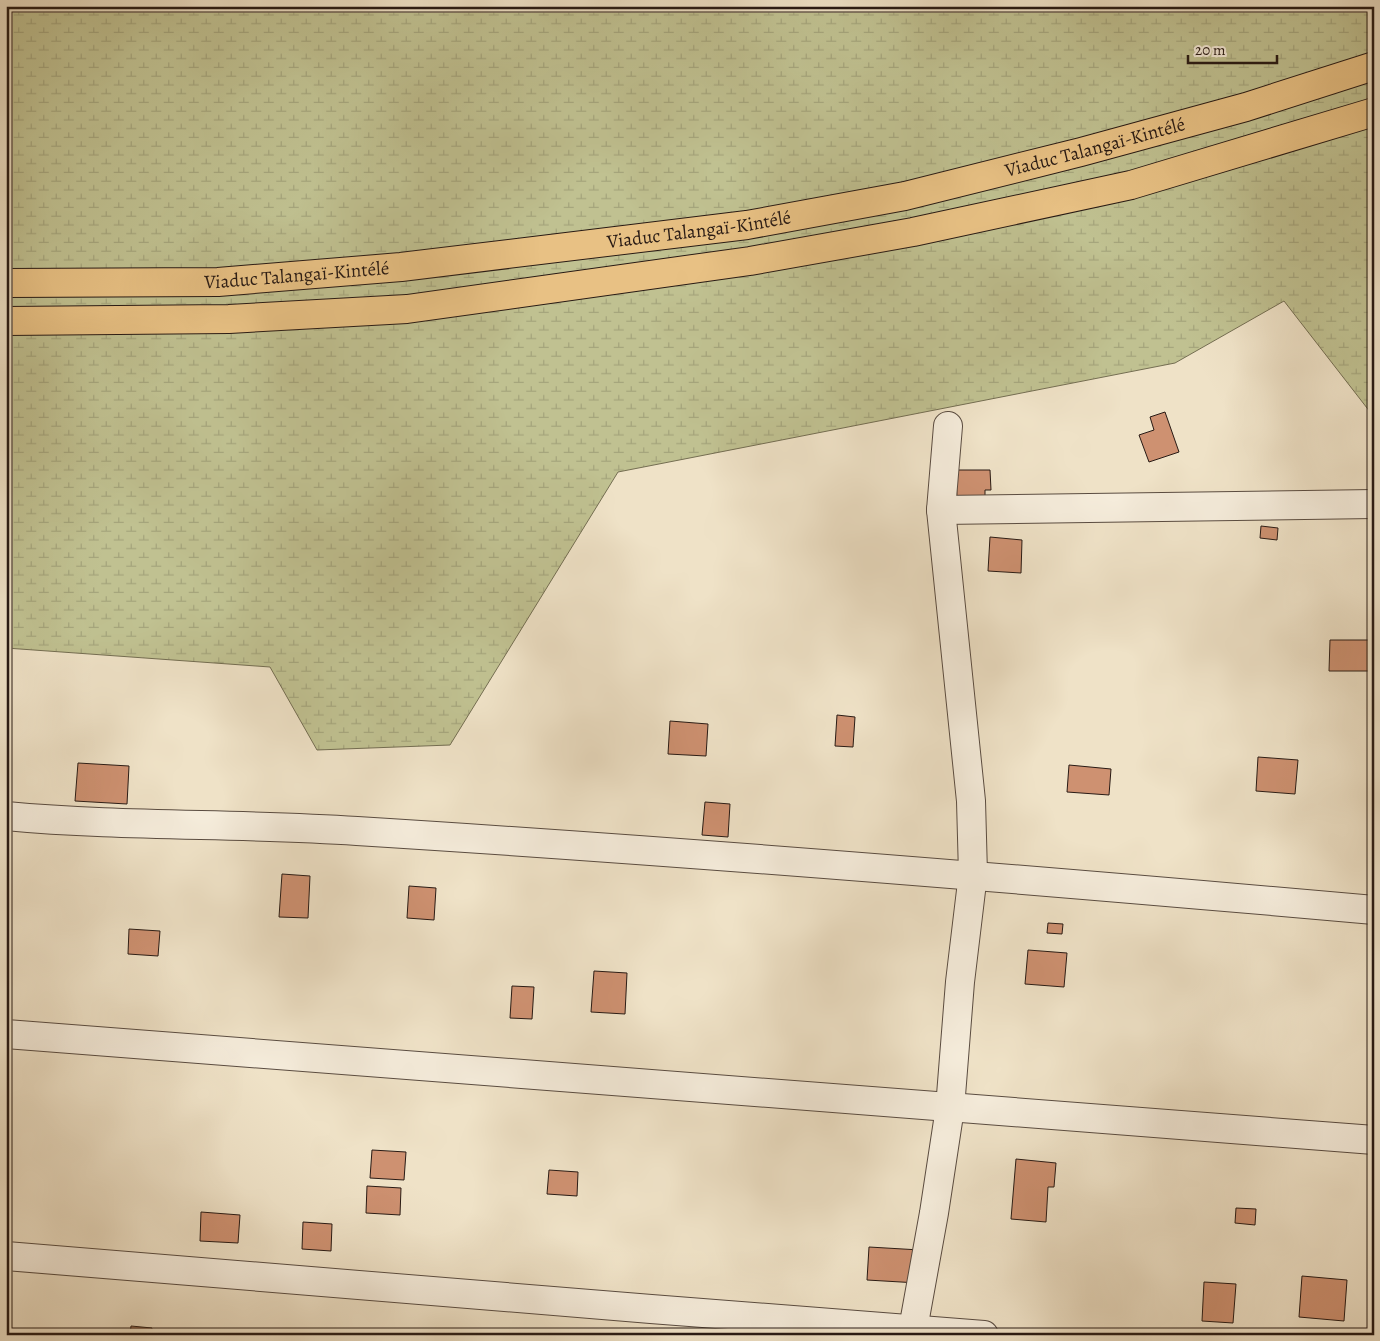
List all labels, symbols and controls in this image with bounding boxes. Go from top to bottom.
scale bar [1188,32,1276,64]
text: 20 m [1195,40,1226,60]
street label: Viaduc Talangaï-Kintélé [1001,111,1188,184]
street label: Viaduc Talangaï-Kintélé [605,204,793,255]
street label: Viaduc Talangaï-Kintélé [203,255,390,295]

